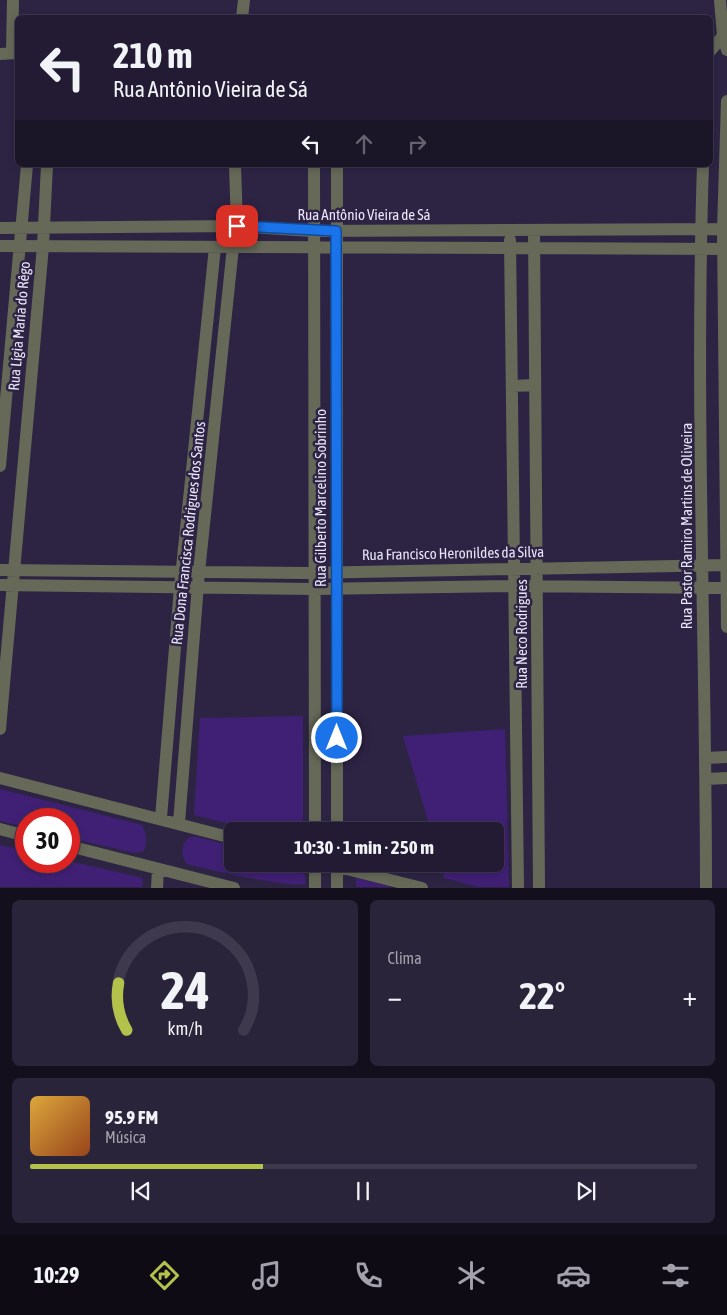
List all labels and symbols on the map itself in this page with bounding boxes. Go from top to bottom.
pin [216,205,258,247]
street label: Rua Antônio Vieira de Sá [298,206,430,223]
street label: Rua Lígia Maria do Rêgo [5,261,33,391]
street label: Rua Gilberto Marcelino Sobrinho [312,409,329,587]
street label: Rua Dona Francisca Rodrigues dos Santos [168,420,208,646]
street label: Rua Pastor Ramiro Martins de Oliveira [678,423,695,629]
street label: Rua Francisco Heronildes da Silva [362,543,544,563]
street label: Rua Neco Rodrigues [513,579,530,689]
position arrow [310,711,362,763]
speed limit sign: 30 [15,808,80,873]

